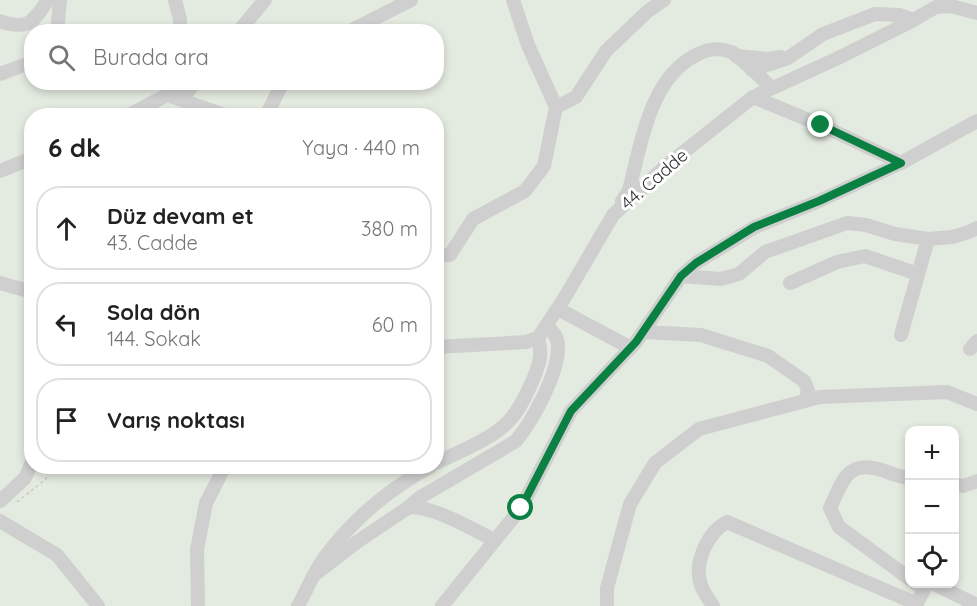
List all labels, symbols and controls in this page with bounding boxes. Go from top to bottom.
search box [24,24,444,90]
icon: search [45,41,78,74]
text: Burada ara [93,43,209,71]
route end [807,111,833,137]
text: 6 dk [48,131,101,164]
text: Yaya · 440 m [302,135,420,160]
street label: 44. Cadde [616,143,692,215]
text: Düz devam et [107,202,254,230]
icon: ahead [50,212,83,245]
text: 380 m [361,216,418,241]
text: 43. Cadde [107,230,198,255]
text: Sola dön [107,298,200,326]
icon: left [50,308,83,341]
text: 60 m [372,312,418,337]
text: 144. Sokak [107,326,201,351]
icon: arrive [50,404,83,437]
text: Varış noktası [107,406,245,434]
map controls [905,426,959,588]
button: + [905,426,959,480]
button: − [905,480,959,534]
route start [507,494,533,520]
button: locate [905,534,959,588]

